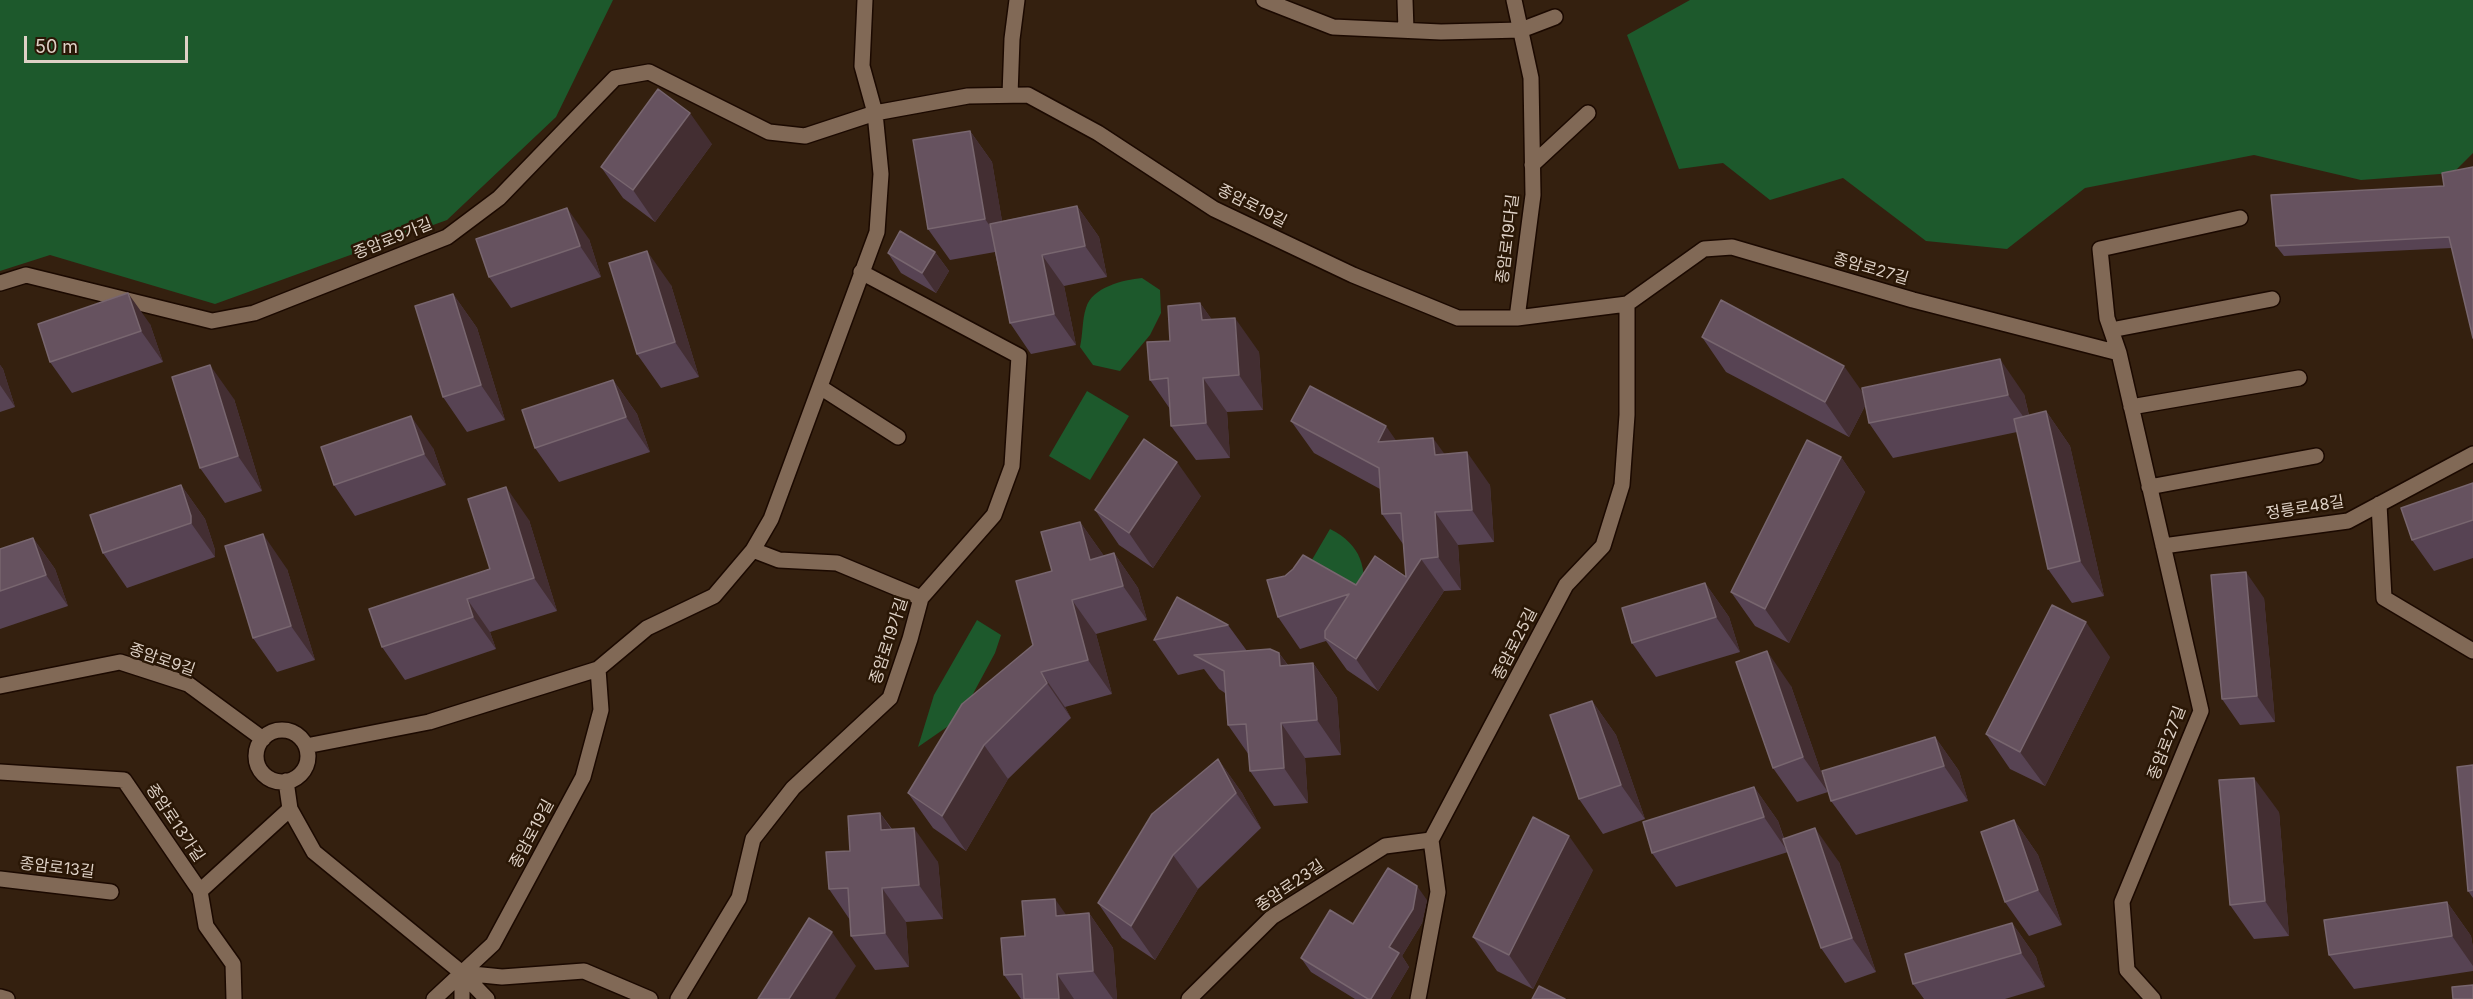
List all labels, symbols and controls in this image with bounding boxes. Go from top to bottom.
scale bar [27,24,190,62]
text: 50 m [35,36,78,57]
street label: 종암로19길 [1214,180,1290,232]
street label: 종암로19다길 [1493,193,1523,285]
street label: 종암로9가길 [351,214,435,264]
street label: 종암로27길 [1831,249,1911,289]
street label: 정릉로48길 [2264,492,2346,524]
street label: 종암로19가길 [866,595,912,687]
street label: 종암로25길 [1489,605,1541,683]
street label: 종암로9길 [126,640,198,680]
street label: 종암로27길 [2144,703,2190,783]
street label: 종암로13가길 [142,780,208,866]
street label: 종암로19길 [506,796,558,872]
street label: 종암로13길 [18,854,96,882]
street label: 종암로23길 [1252,856,1328,916]

